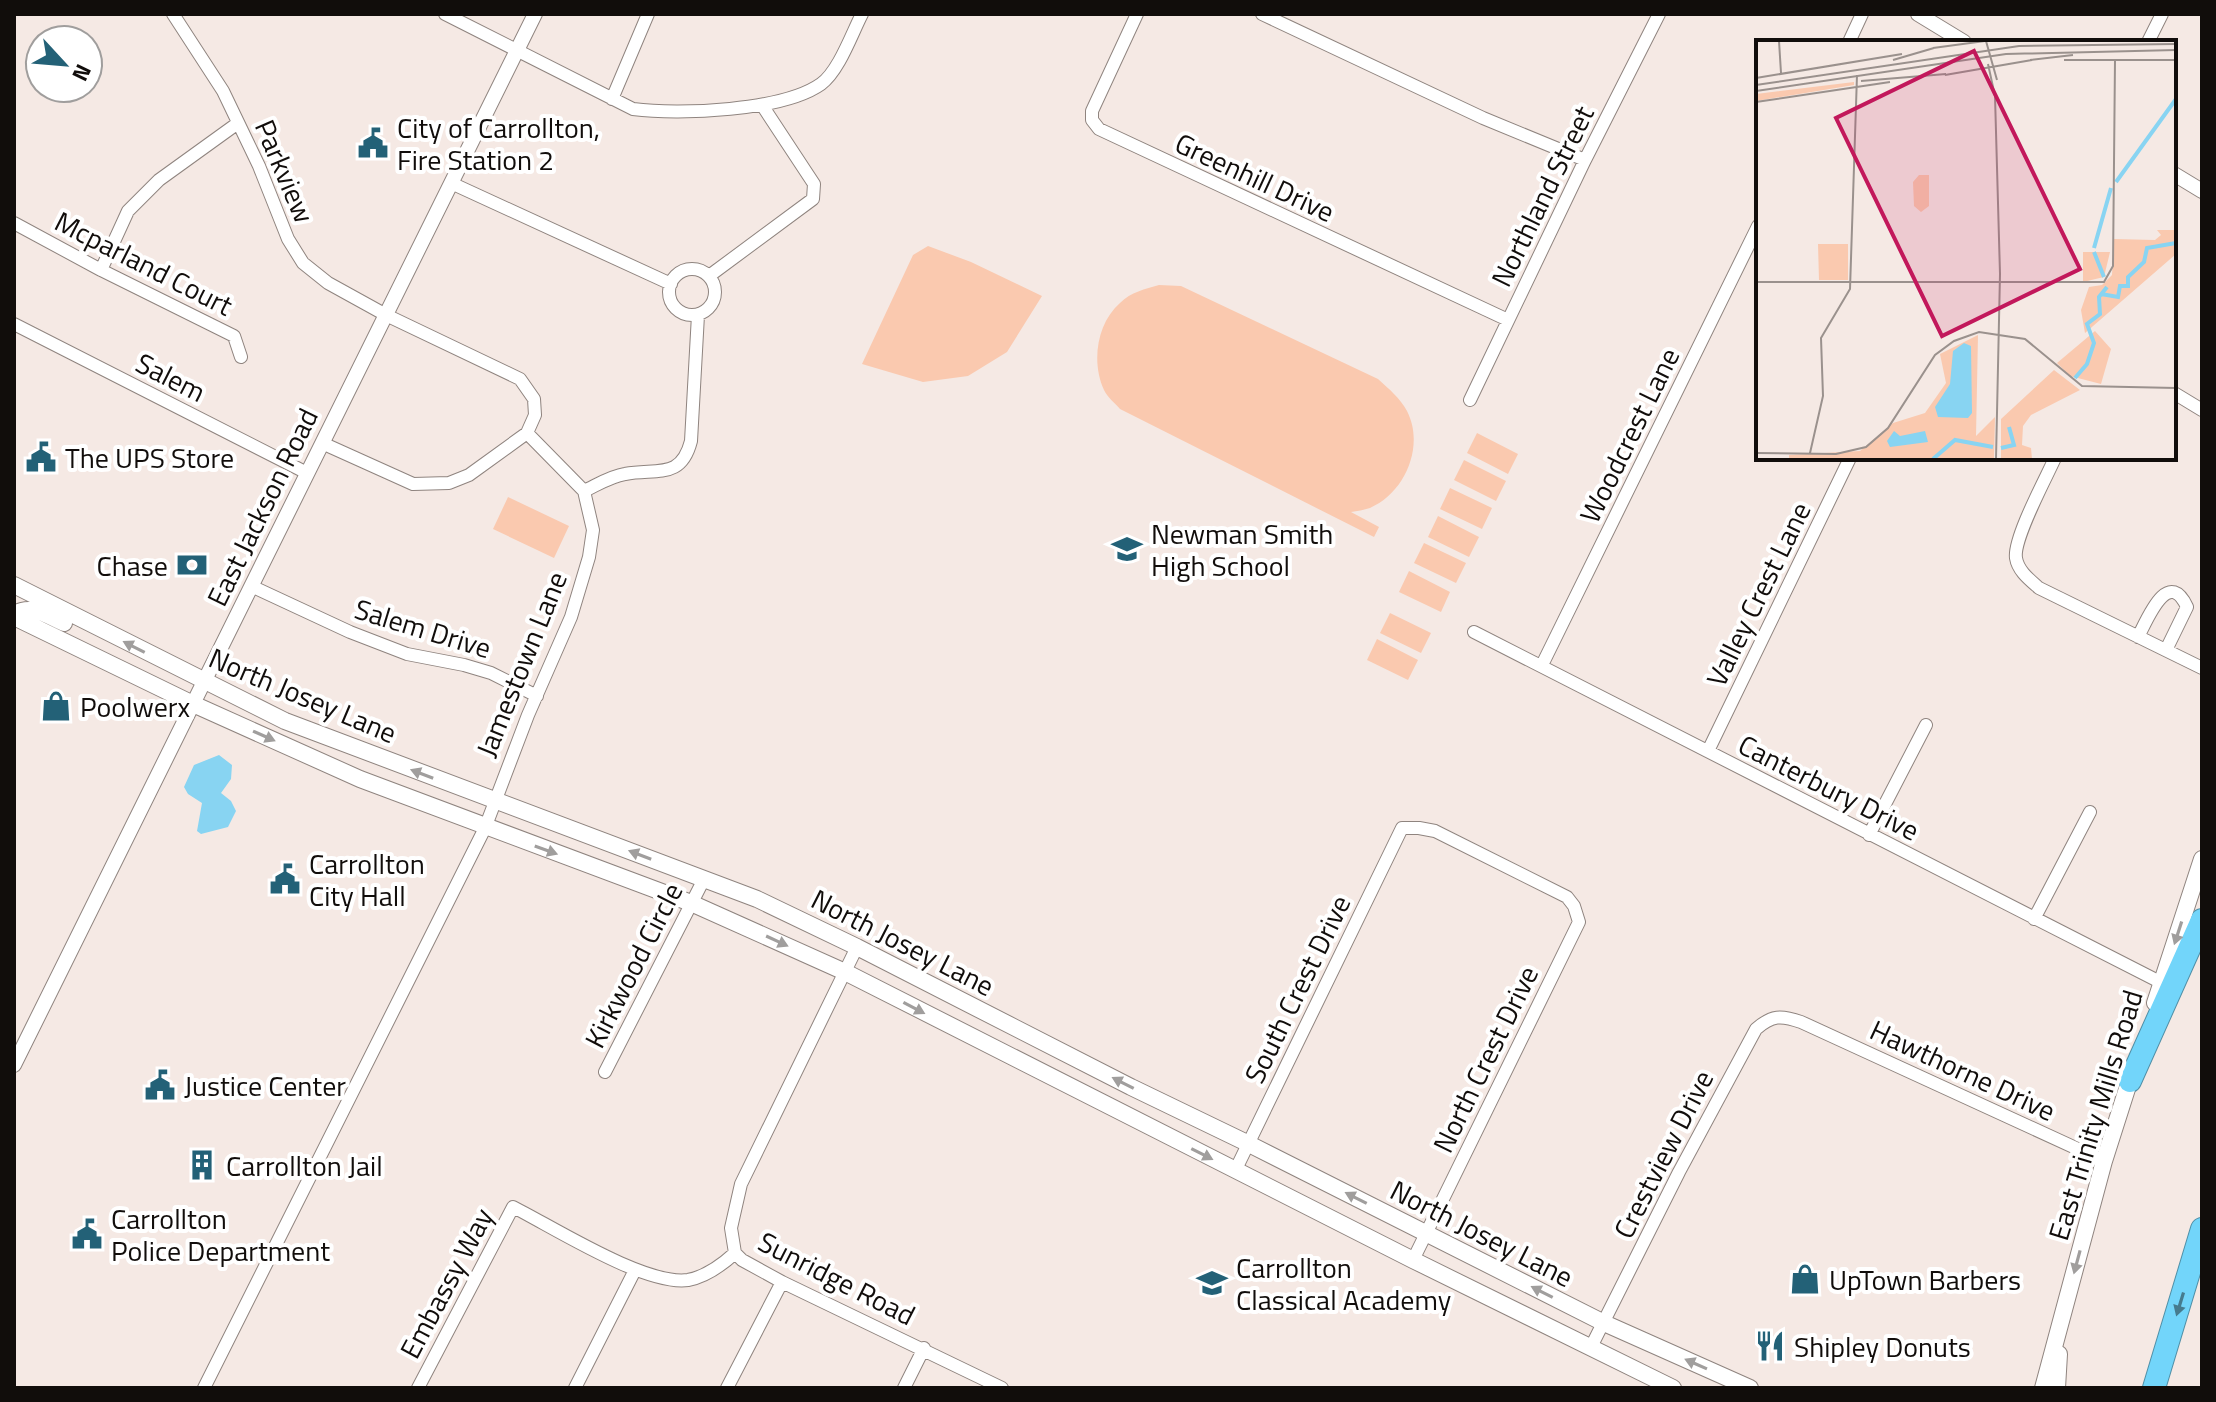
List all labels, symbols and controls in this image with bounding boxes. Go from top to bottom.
north arrow [24,24,104,104]
inset map [1756,40,2176,460]
text: N [63,58,101,87]
street label: Northland Street [1480,98,1605,294]
place label: City of Carrollton, Fire Station 2 [397,106,600,181]
street label: Parkview [244,113,326,229]
street label: Greenhill Drive [1168,121,1342,233]
public building icon: City of Carrollton, Fire Station 2 [356,126,390,160]
street label: Mcparland Court [48,200,241,326]
street label: Woodcrest Lane [1568,340,1690,530]
street label: Salem [129,341,213,413]
street label: East Jackson Road [195,401,329,613]
place label: The UPS Store [65,436,234,479]
public building icon: The UPS Store [24,440,58,474]
street label: Valley Crest Lane [1695,495,1821,693]
place label: Newman Smith High School [1151,512,1333,587]
school or university icon: Newman Smith High School [1110,532,1144,566]
place label: Chase [97,544,168,587]
bank icon: Chase [175,548,209,582]
street label: Jamestown Lane [464,565,578,763]
street label: Salem Drive [349,587,497,669]
street label: North Josey Lane [202,636,404,754]
one-way arrow [123,640,146,654]
place label: Poolwerx [80,685,191,728]
shop icon: Poolwerx [39,689,73,723]
street label: Canterbury Drive [1731,723,1927,851]
one-way arrow [252,729,276,743]
one-way arrow [410,767,434,780]
place label: Carrollton City Hall [309,842,425,917]
one-way arrow [534,844,558,857]
one-way arrow [628,848,652,861]
public building icon: Carrollton City Hall [268,862,302,896]
street label: Kirkwood Circle [573,875,693,1055]
street label: North Josey Lane [804,877,1002,1007]
street label: South Crest Drive [1233,888,1361,1090]
one-way arrow [2171,921,2184,945]
one-way arrow [765,934,789,948]
street label: North Crest Drive [1421,958,1549,1160]
street label: East Trinity Mills Road [2036,985,2154,1245]
one-way arrow [902,1001,925,1014]
street label: Hawthorne Drive [1863,1008,2063,1132]
street label: Crestview Drive [1602,1062,1724,1246]
place label: Justice Center [184,1064,346,1107]
public building icon: Justice Center [143,1068,177,1102]
one-way arrow [1112,1077,1135,1090]
place label: Carrollton Jail [226,1144,383,1187]
one-way arrow [1190,1147,1213,1160]
building icon: Carrollton Jail [185,1148,219,1182]
street label: North Josey Lane [1383,1168,1581,1298]
one-way arrow [1345,1192,1368,1205]
place label: Carrollton Police Department [111,1197,330,1272]
street label: Embassy Way [388,1200,504,1366]
public building icon: Carrollton Police Department [70,1217,104,1251]
street label: Sunridge Road [751,1220,923,1336]
place label: Carrollton Classical Academy [1236,1246,1451,1321]
one-way arrow [2070,1250,2083,1274]
place label: UpTown Barbers [1829,1258,2021,1301]
shop icon: UpTown Barbers [1788,1262,1822,1296]
school or university icon: Carrollton Classical Academy [1195,1266,1229,1300]
one-way arrow [1531,1286,1554,1299]
one-way arrow [2173,1292,2185,1316]
place label: Shipley Donuts [1794,1325,1971,1368]
restaurant icon: Shipley Donuts [1753,1329,1787,1363]
one-way arrow [1684,1358,1707,1371]

